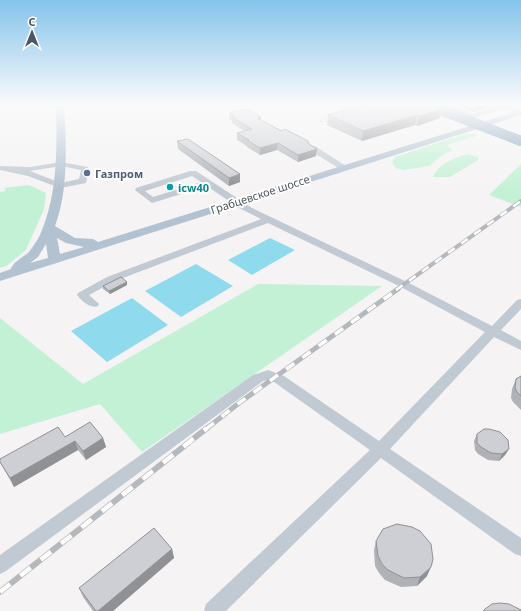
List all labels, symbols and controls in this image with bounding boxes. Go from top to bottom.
north arrow [12,12,52,52]
text: С [28,14,36,29]
place label: Газпром [95,166,143,181]
marker: Газпром [82,168,92,178]
street label: Грабцевское шоссе [209,171,311,217]
place label: icw40 [178,180,209,195]
marker: icw40 [165,182,175,192]

